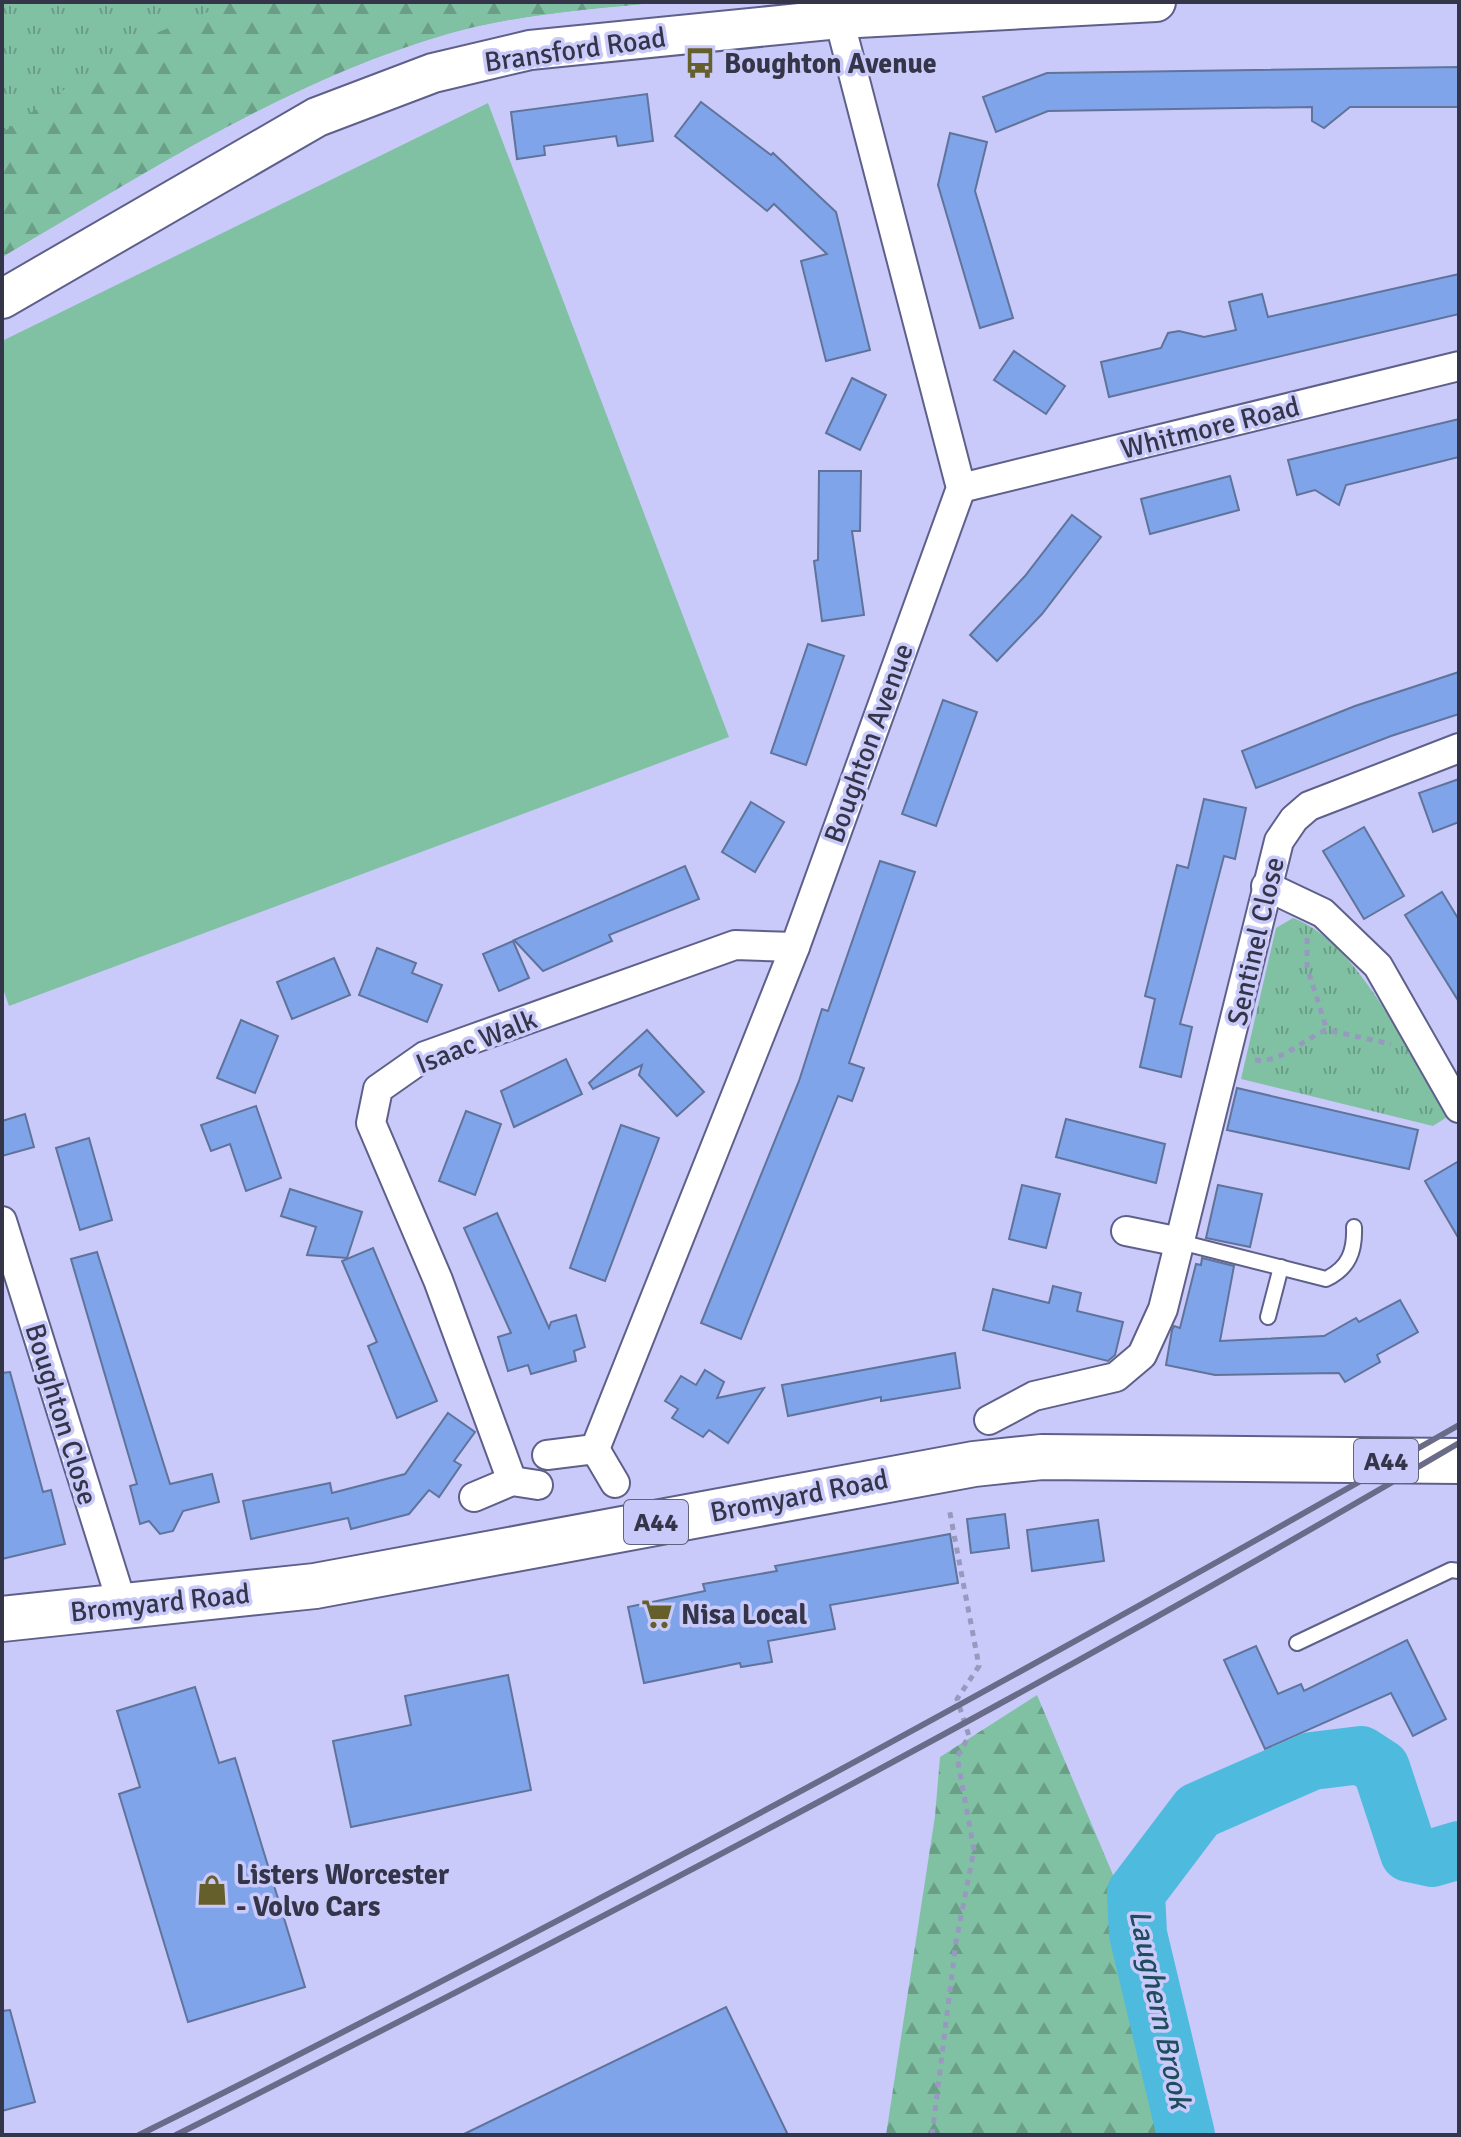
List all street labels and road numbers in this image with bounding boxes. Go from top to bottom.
street label: Bransford Road [482,20,668,80]
street label: Whitmore Road [1117,389,1303,467]
street label: Boughton Avenue [817,639,921,848]
street label: Sentinel Close [1220,854,1292,1029]
street label: Isaac Walk [411,1002,542,1082]
street label: Boughton Close [17,1319,105,1509]
road number: A44 [1354,1439,1418,1483]
street label: Bromyard Road [707,1462,891,1530]
road number: A44 [624,1500,688,1544]
street label: Bromyard Road [69,1577,252,1629]

